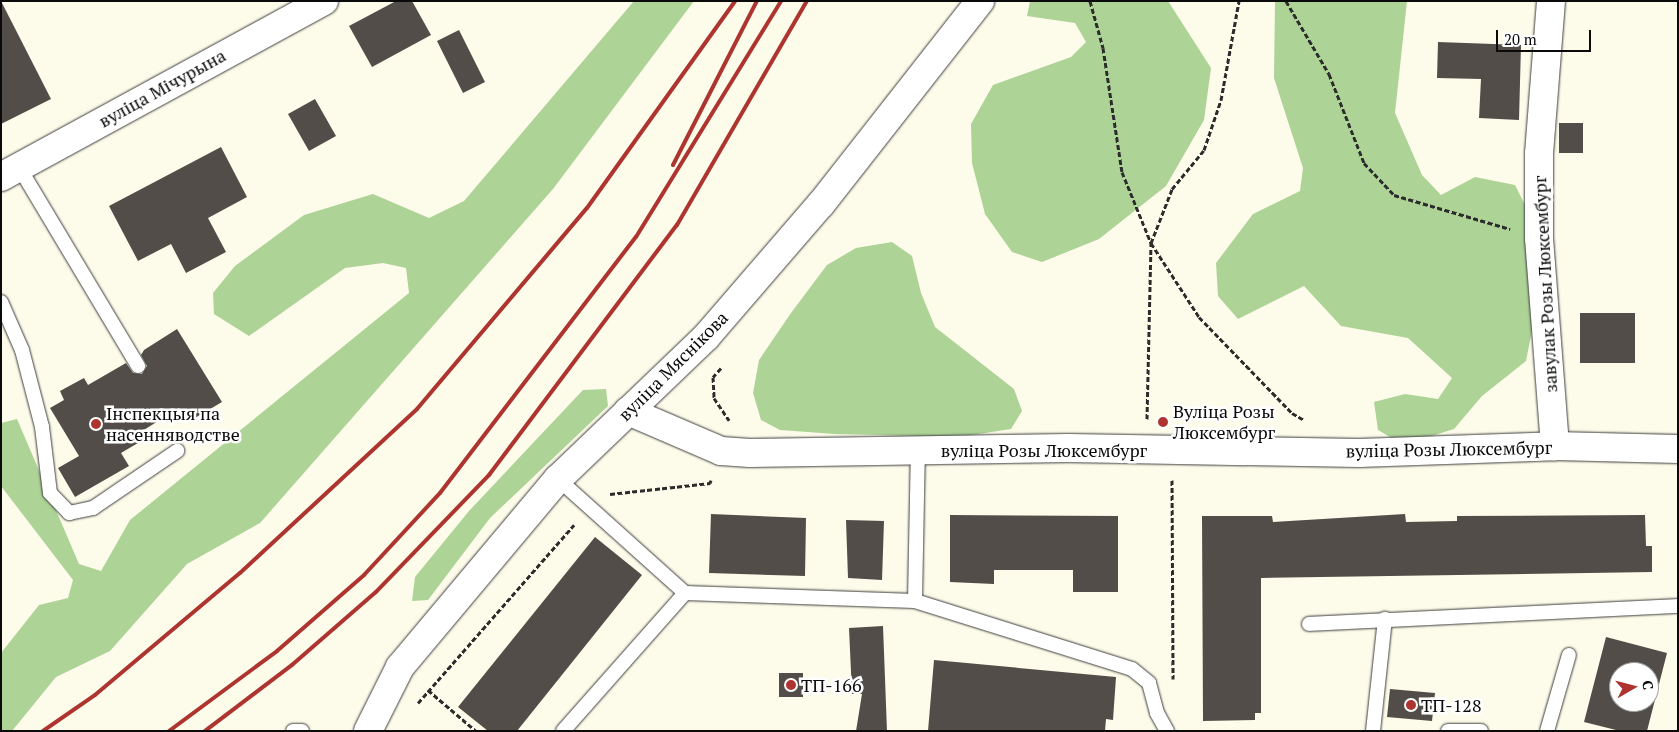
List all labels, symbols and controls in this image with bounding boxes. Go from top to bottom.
scale bar [1499,20,1594,52]
text: 20 m [1504,29,1537,49]
street label: вуліца Мічурына [95,44,229,132]
street label: завулак Розы Люксембург [1529,175,1561,393]
street label: вуліца Мяснікова [614,307,732,425]
place label: Вуліца Розы Люксембург [1173,401,1275,444]
place label: Інспекцыя па насенняводстве [106,403,240,446]
marker: Вуліца Розы Люксембург [1157,416,1169,428]
marker: Інспекцыя па насенняводстве [90,418,102,430]
street label: вуліца Розы Люксембург [1345,436,1553,462]
street label: вуліца Розы Люксембург [941,439,1147,461]
north arrow [1609,662,1659,712]
place label: ТП-166 [801,674,861,696]
marker: ТП-166 [785,679,797,691]
text: С [1638,679,1658,691]
place label: ТП-128 [1421,694,1481,716]
marker: ТП-128 [1405,699,1417,711]

